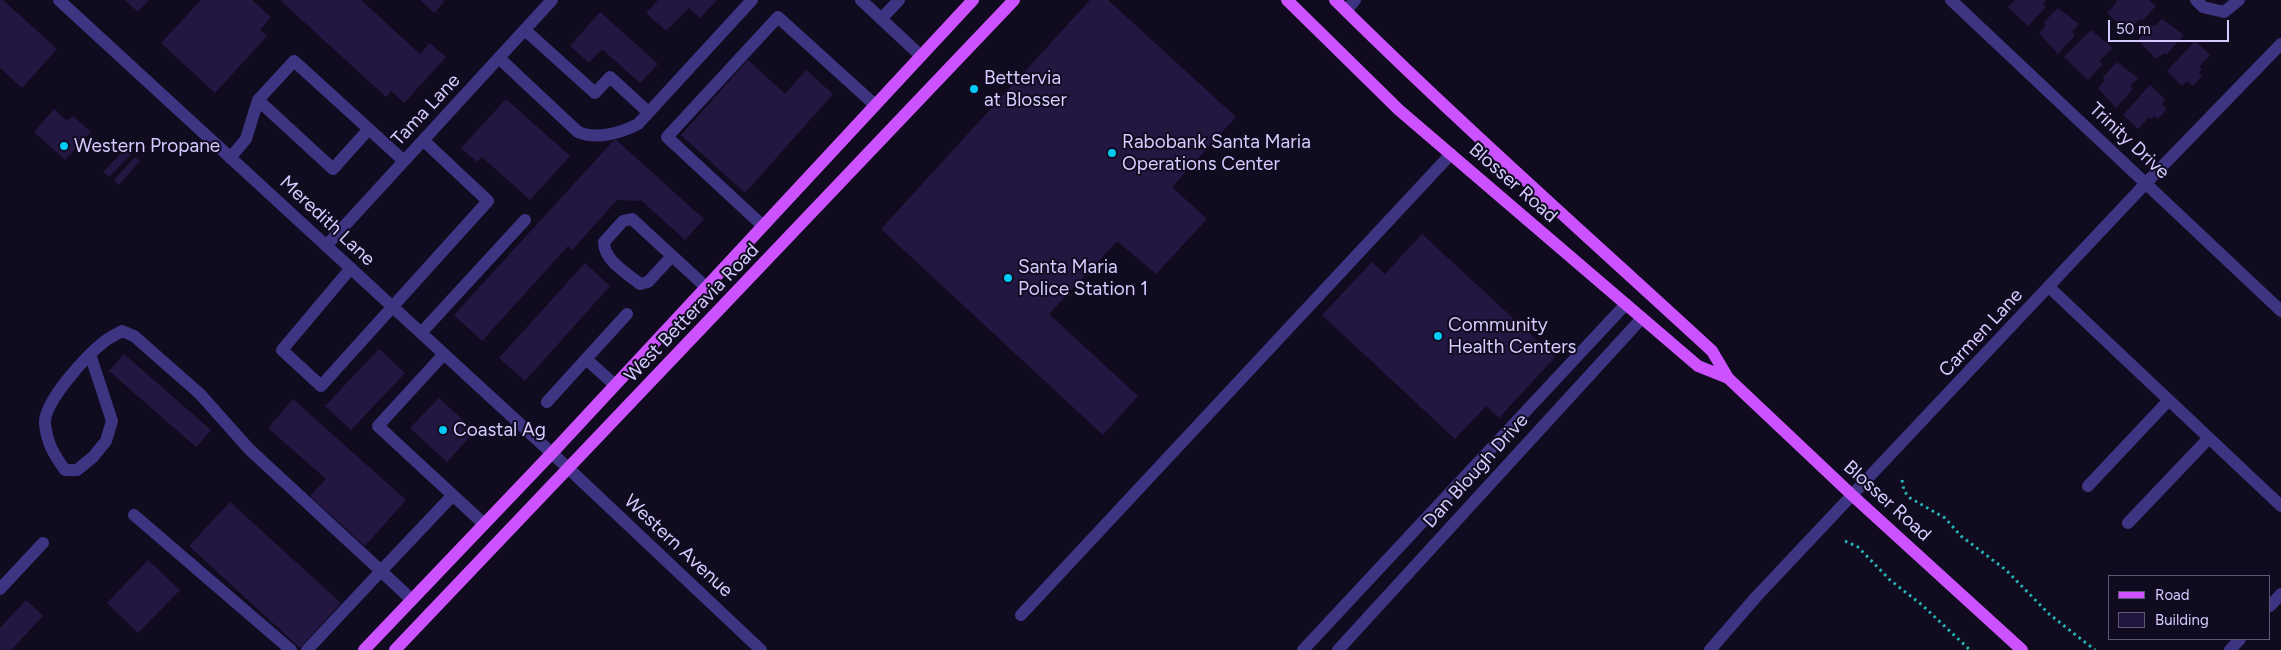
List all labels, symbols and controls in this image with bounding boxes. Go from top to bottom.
scale bar [2111,10,2232,42]
text: 50 m [2116,20,2151,38]
place label: Bettervia at Blosser [984,67,1067,111]
street label: Tama Lane [387,69,465,151]
marker: Bettervia at Blosser [968,83,980,95]
street label: Trinity Drive [2084,98,2174,184]
place label: Rabobank Santa Maria Operations Center [1122,131,1311,175]
place label: Western Propane [74,135,220,157]
street label: Blosser Road [1464,138,1562,228]
marker: Western Propane [58,140,70,152]
marker: Rabobank Santa Maria Operations Center [1106,147,1118,159]
street label: Meredith Lane [275,171,379,271]
street label: West Betteravia Road [620,239,764,387]
place label: Santa Maria Police Station 1 [1018,256,1148,300]
marker: Santa Maria Police Station 1 [1002,272,1014,284]
street label: Carmen Lane [1934,284,2028,382]
place label: Community Health Centers [1448,314,1576,358]
marker: Community Health Centers [1432,330,1444,342]
street label: Dan Blough Drive [1419,409,1533,533]
place label: Coastal Ag [453,419,546,441]
marker: Coastal Ag [437,424,449,436]
street label: Blosser Road [1839,456,1935,546]
street label: Western Avenue [619,490,737,602]
legend [2108,575,2271,640]
text: Road [2155,586,2190,604]
text: Building [2155,611,2209,629]

